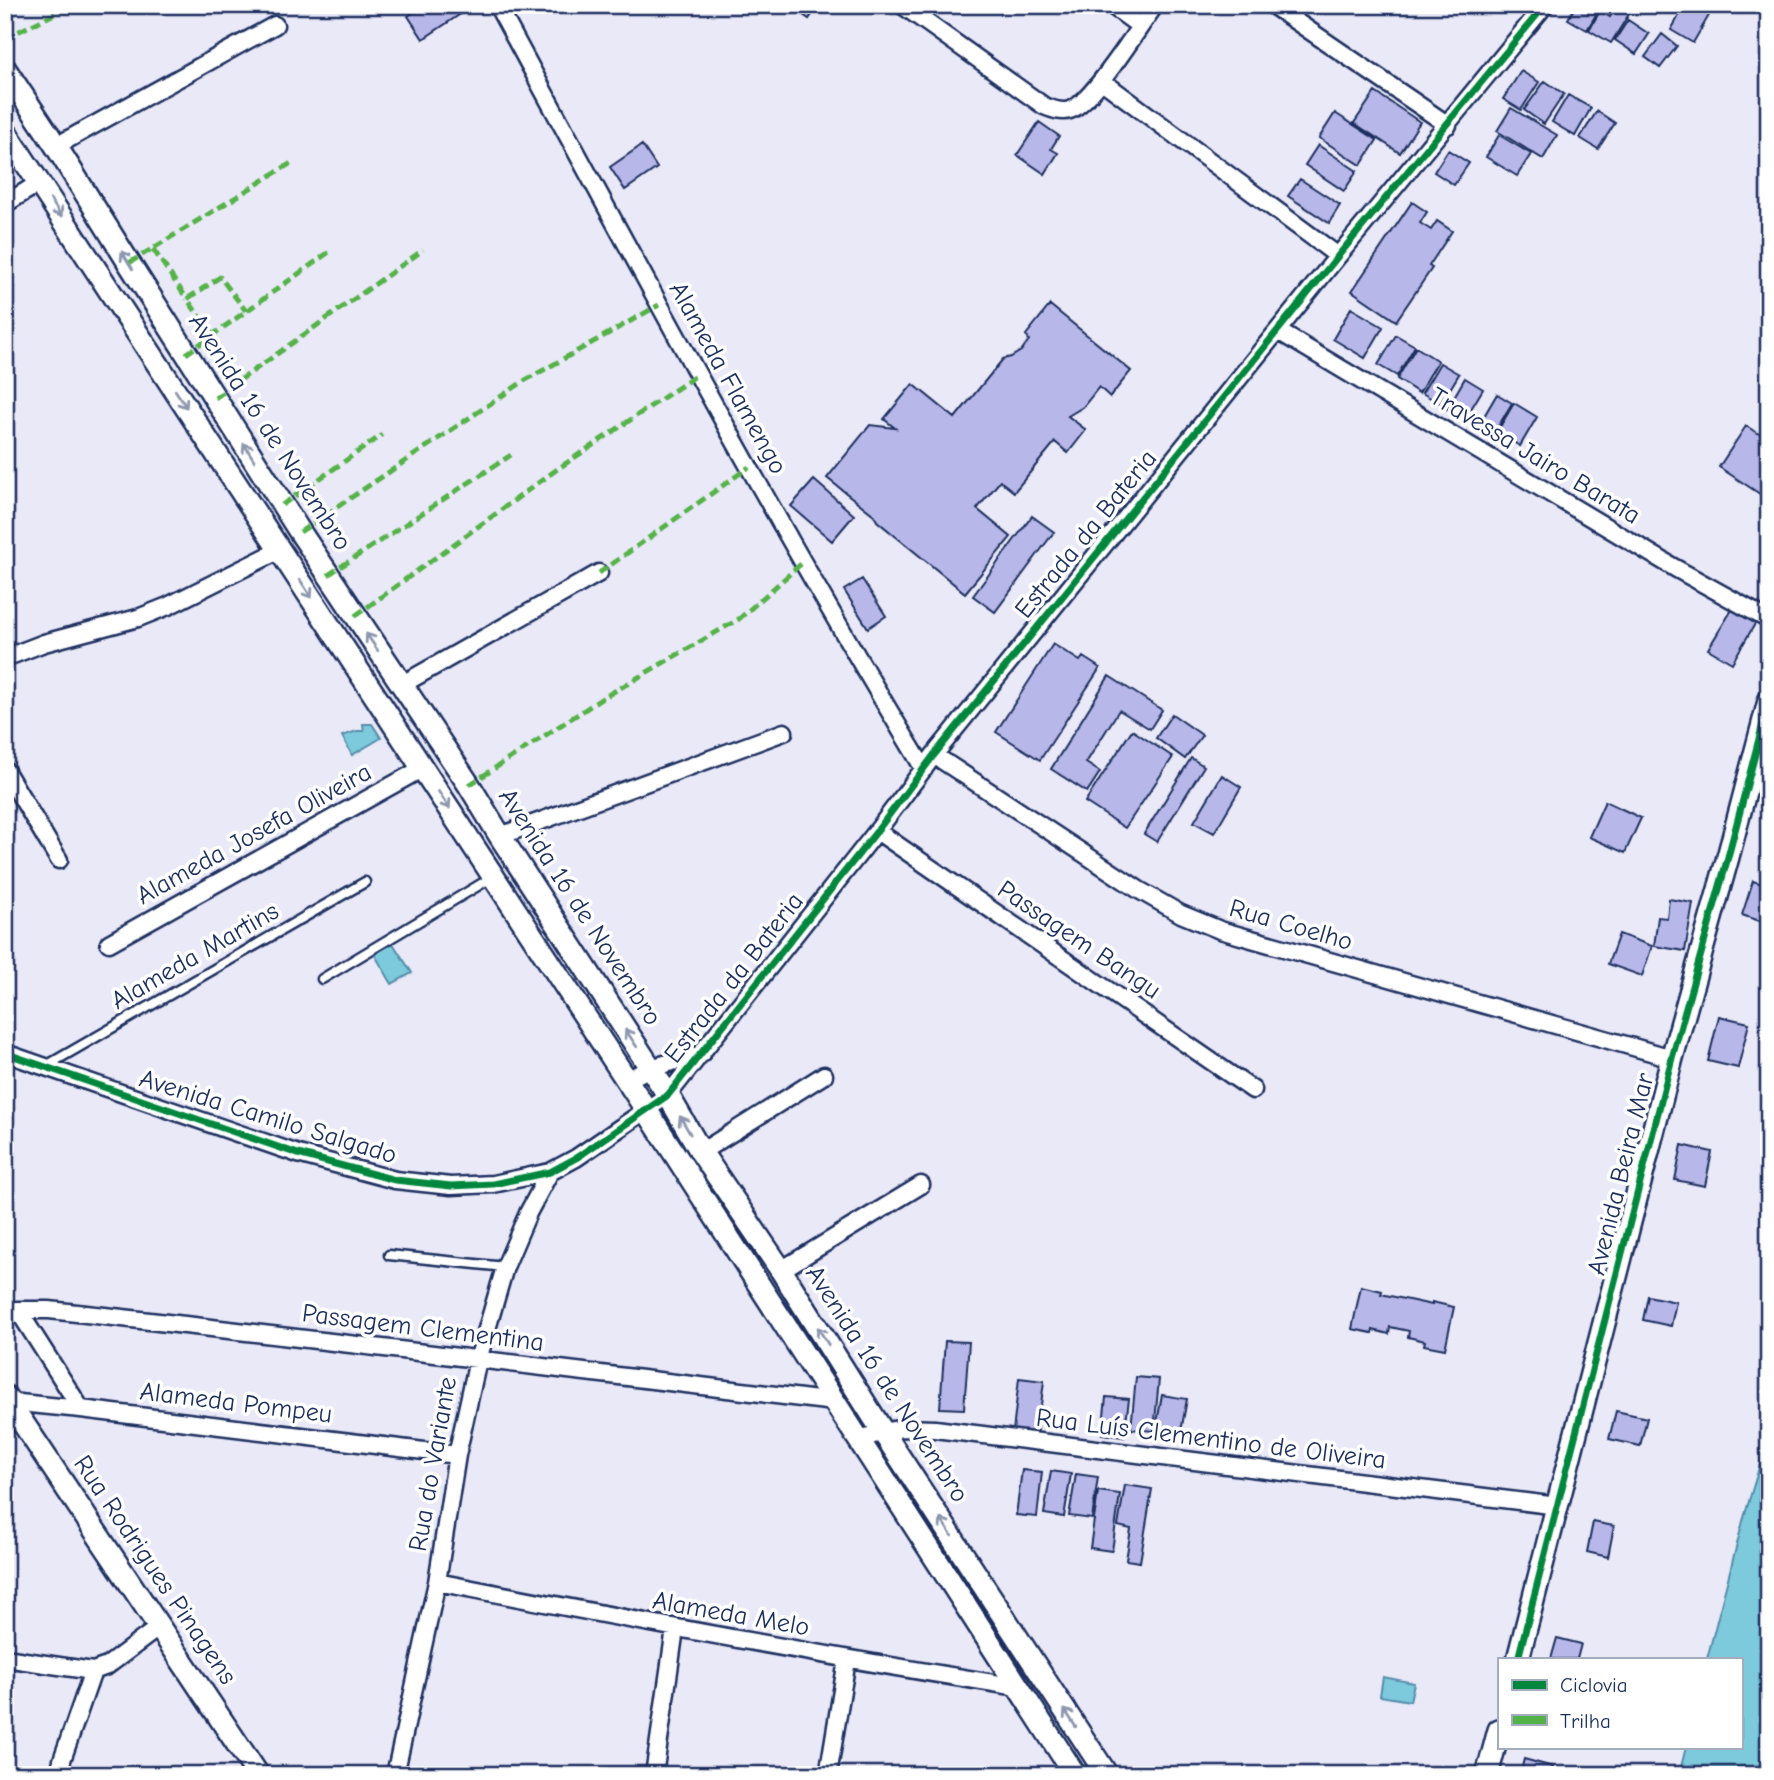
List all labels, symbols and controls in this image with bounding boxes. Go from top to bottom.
one-way arrow [49,198,63,218]
one-way arrow [119,250,133,270]
street label: Alameda Flamengo [663,277,793,479]
street label: Avenida 16 de Novembro [182,308,358,556]
street label: Travessa Jairo Barata [1424,381,1646,531]
one-way arrow [174,388,188,408]
one-way arrow [241,442,255,462]
street label: Estrada da Bateria [1009,444,1163,624]
one-way arrow [298,579,313,598]
one-way arrow [365,633,379,653]
street label: Alameda Josefa Oliveira [131,757,377,911]
street label: Avenida 16 de Novembro [492,783,668,1031]
one-way arrow [437,789,451,809]
street label: Passagem Bangu [992,874,1166,1006]
street label: Estrada da Bateria [658,887,810,1069]
street label: Rua Coelho [1226,893,1356,957]
street label: Alameda Martins [106,896,284,1016]
one-way arrow [624,1029,638,1048]
street label: Avenida Camilo Salgado [136,1064,400,1170]
street label: Avenida Beira Mar [1581,1069,1661,1278]
one-way arrow [678,1115,692,1135]
street label: Avenida 16 de Novembro [799,1260,975,1508]
street label: Passagem Clementina [300,1298,546,1358]
one-way arrow [815,1326,829,1346]
street label: Rua do Variante [403,1374,463,1554]
street label: Alameda Pompeu [138,1376,334,1430]
street label: Rua Luís Clementino de Oliveira [1034,1403,1388,1475]
street label: Rua Rodrigues Pinagens [67,1450,243,1690]
one-way arrow [938,1518,953,1537]
street label: Alameda Melo [650,1585,812,1643]
legend [1498,1658,1742,1748]
text: Ciclovia [1560,1673,1628,1697]
one-way arrow [1063,1708,1077,1728]
text: Trilha [1560,1709,1611,1733]

